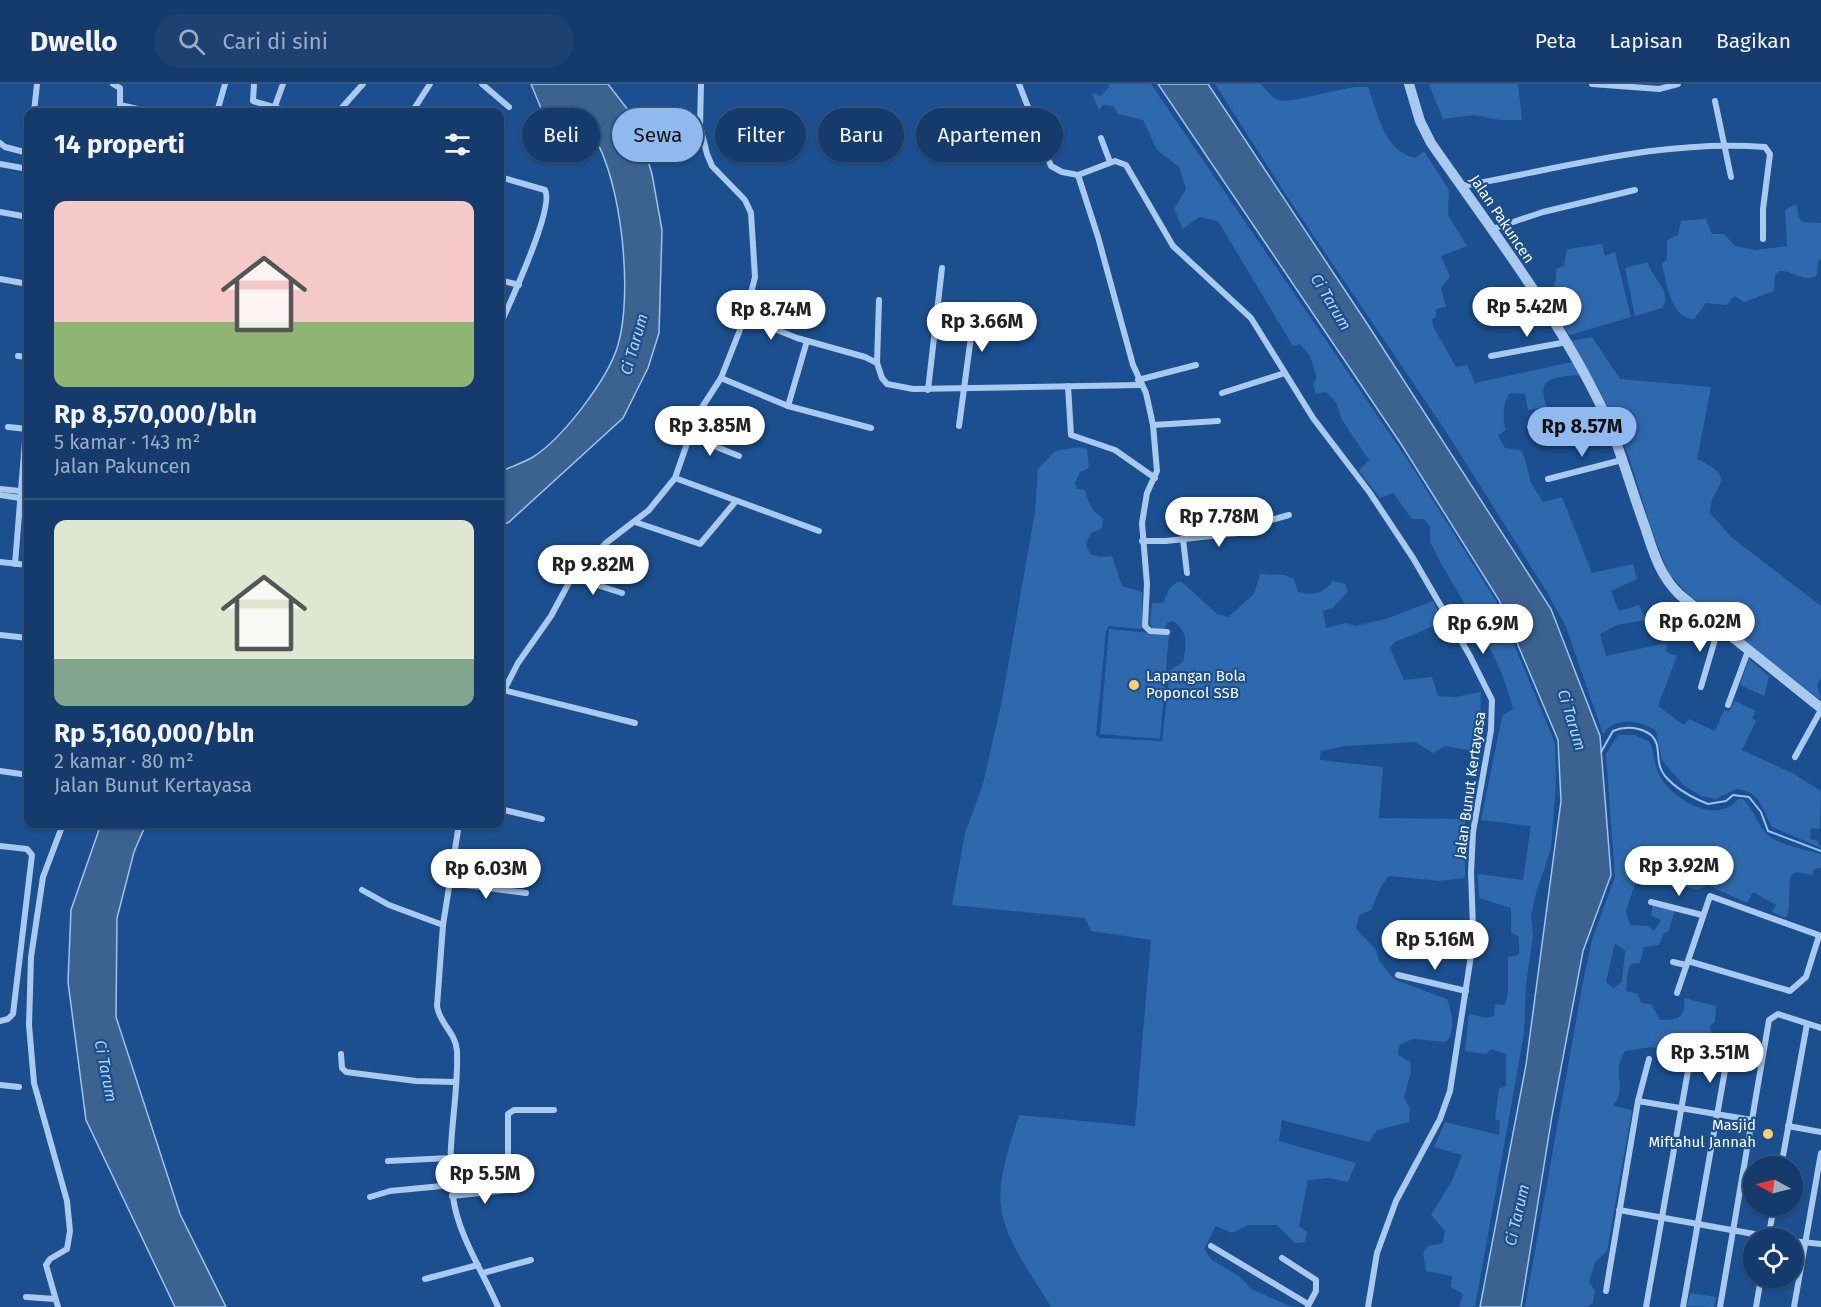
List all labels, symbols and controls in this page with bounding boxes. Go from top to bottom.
search box [154,14,574,68]
text: Dwello [30,25,118,58]
icon: search [175,25,208,58]
text: Cari di sini [223,28,328,55]
text: Peta [1535,28,1577,54]
text: Lapisan [1610,28,1683,54]
text: Bagikan [1716,28,1791,54]
chip: Beli [522,108,600,162]
chip: Sewa [612,108,703,162]
chip: Filter [715,108,806,162]
chip: Baru [818,108,904,162]
chip: Apartemen [916,108,1063,162]
icon: filters [441,128,474,161]
text: 14 properti [54,129,185,160]
street label: Jalan Pakuncen [1466,171,1538,267]
icon: home [210,240,318,348]
water label: Ci Tarum [1307,270,1355,334]
pin: Rp 5.42M [1465,287,1589,338]
pin: Rp 8.74M [709,290,833,341]
text: Rp 5.42M [1486,294,1568,318]
text: Rp 8.74M [730,297,812,321]
pin: Rp 3.66M [920,302,1044,353]
text: Rp 3.66M [941,309,1023,333]
water label: Ci Tarum [616,311,652,377]
text: Rp 8,570,000/bln [54,399,257,430]
pin: Rp 3.85M [648,406,772,457]
pin: Rp 8.57M [1520,407,1644,458]
text: Rp 3.85M [669,413,751,437]
text: Rp 8.57M [1542,414,1622,438]
text: 5 kamar · 143 m² [54,430,201,454]
text: Jalan Pakuncen [54,454,191,478]
pin: Rp 7.78M [1157,497,1281,548]
text: Rp 7.78M [1179,504,1259,528]
pin: Rp 9.82M [531,545,655,596]
text: Rp 9.82M [552,552,634,576]
icon: home [210,559,318,667]
pin: Rp 6.02M [1638,602,1762,653]
pin: Rp 6.9M [1428,604,1538,655]
text: Rp 6.02M [1659,609,1741,633]
text: Rp 6.9M [1447,611,1519,635]
place label: Lapangan Bola Poponcol SSB [1146,667,1246,702]
marker: Lapangan Bola Poponcol SSB [1127,678,1141,692]
water label: Ci Tarum [1554,687,1590,753]
street label: Jalan Bunut Kertayasa [1451,710,1489,860]
text: Rp 5,160,000/bln [54,718,255,749]
text: 2 kamar · 80 m² [54,749,194,773]
text: Jalan Bunut Kertayasa [54,773,252,797]
pin: Rp 3.92M [1617,846,1741,897]
pin: Rp 6.03M [424,849,548,900]
text: Rp 3.92M [1639,853,1719,877]
text: Rp 6.03M [445,856,527,880]
pin: Rp 5.16M [1373,920,1497,971]
text: Rp 5.16M [1396,927,1474,951]
pin: Rp 3.51M [1648,1033,1772,1084]
water label: Ci Tarum [91,1038,121,1104]
text: Rp 3.51M [1671,1040,1750,1064]
place label: Masjid Miftahul Jannah [1648,1116,1756,1151]
marker: Masjid Miftahul Jannah [1761,1127,1775,1141]
pin: Rp 5.5M [430,1154,540,1205]
north arrow [1743,1156,1803,1216]
map controls [1743,1156,1803,1288]
text: Rp 5.5M [449,1161,521,1185]
water label: Ci Tarum [1501,1182,1533,1248]
button: locate [1743,1228,1803,1288]

